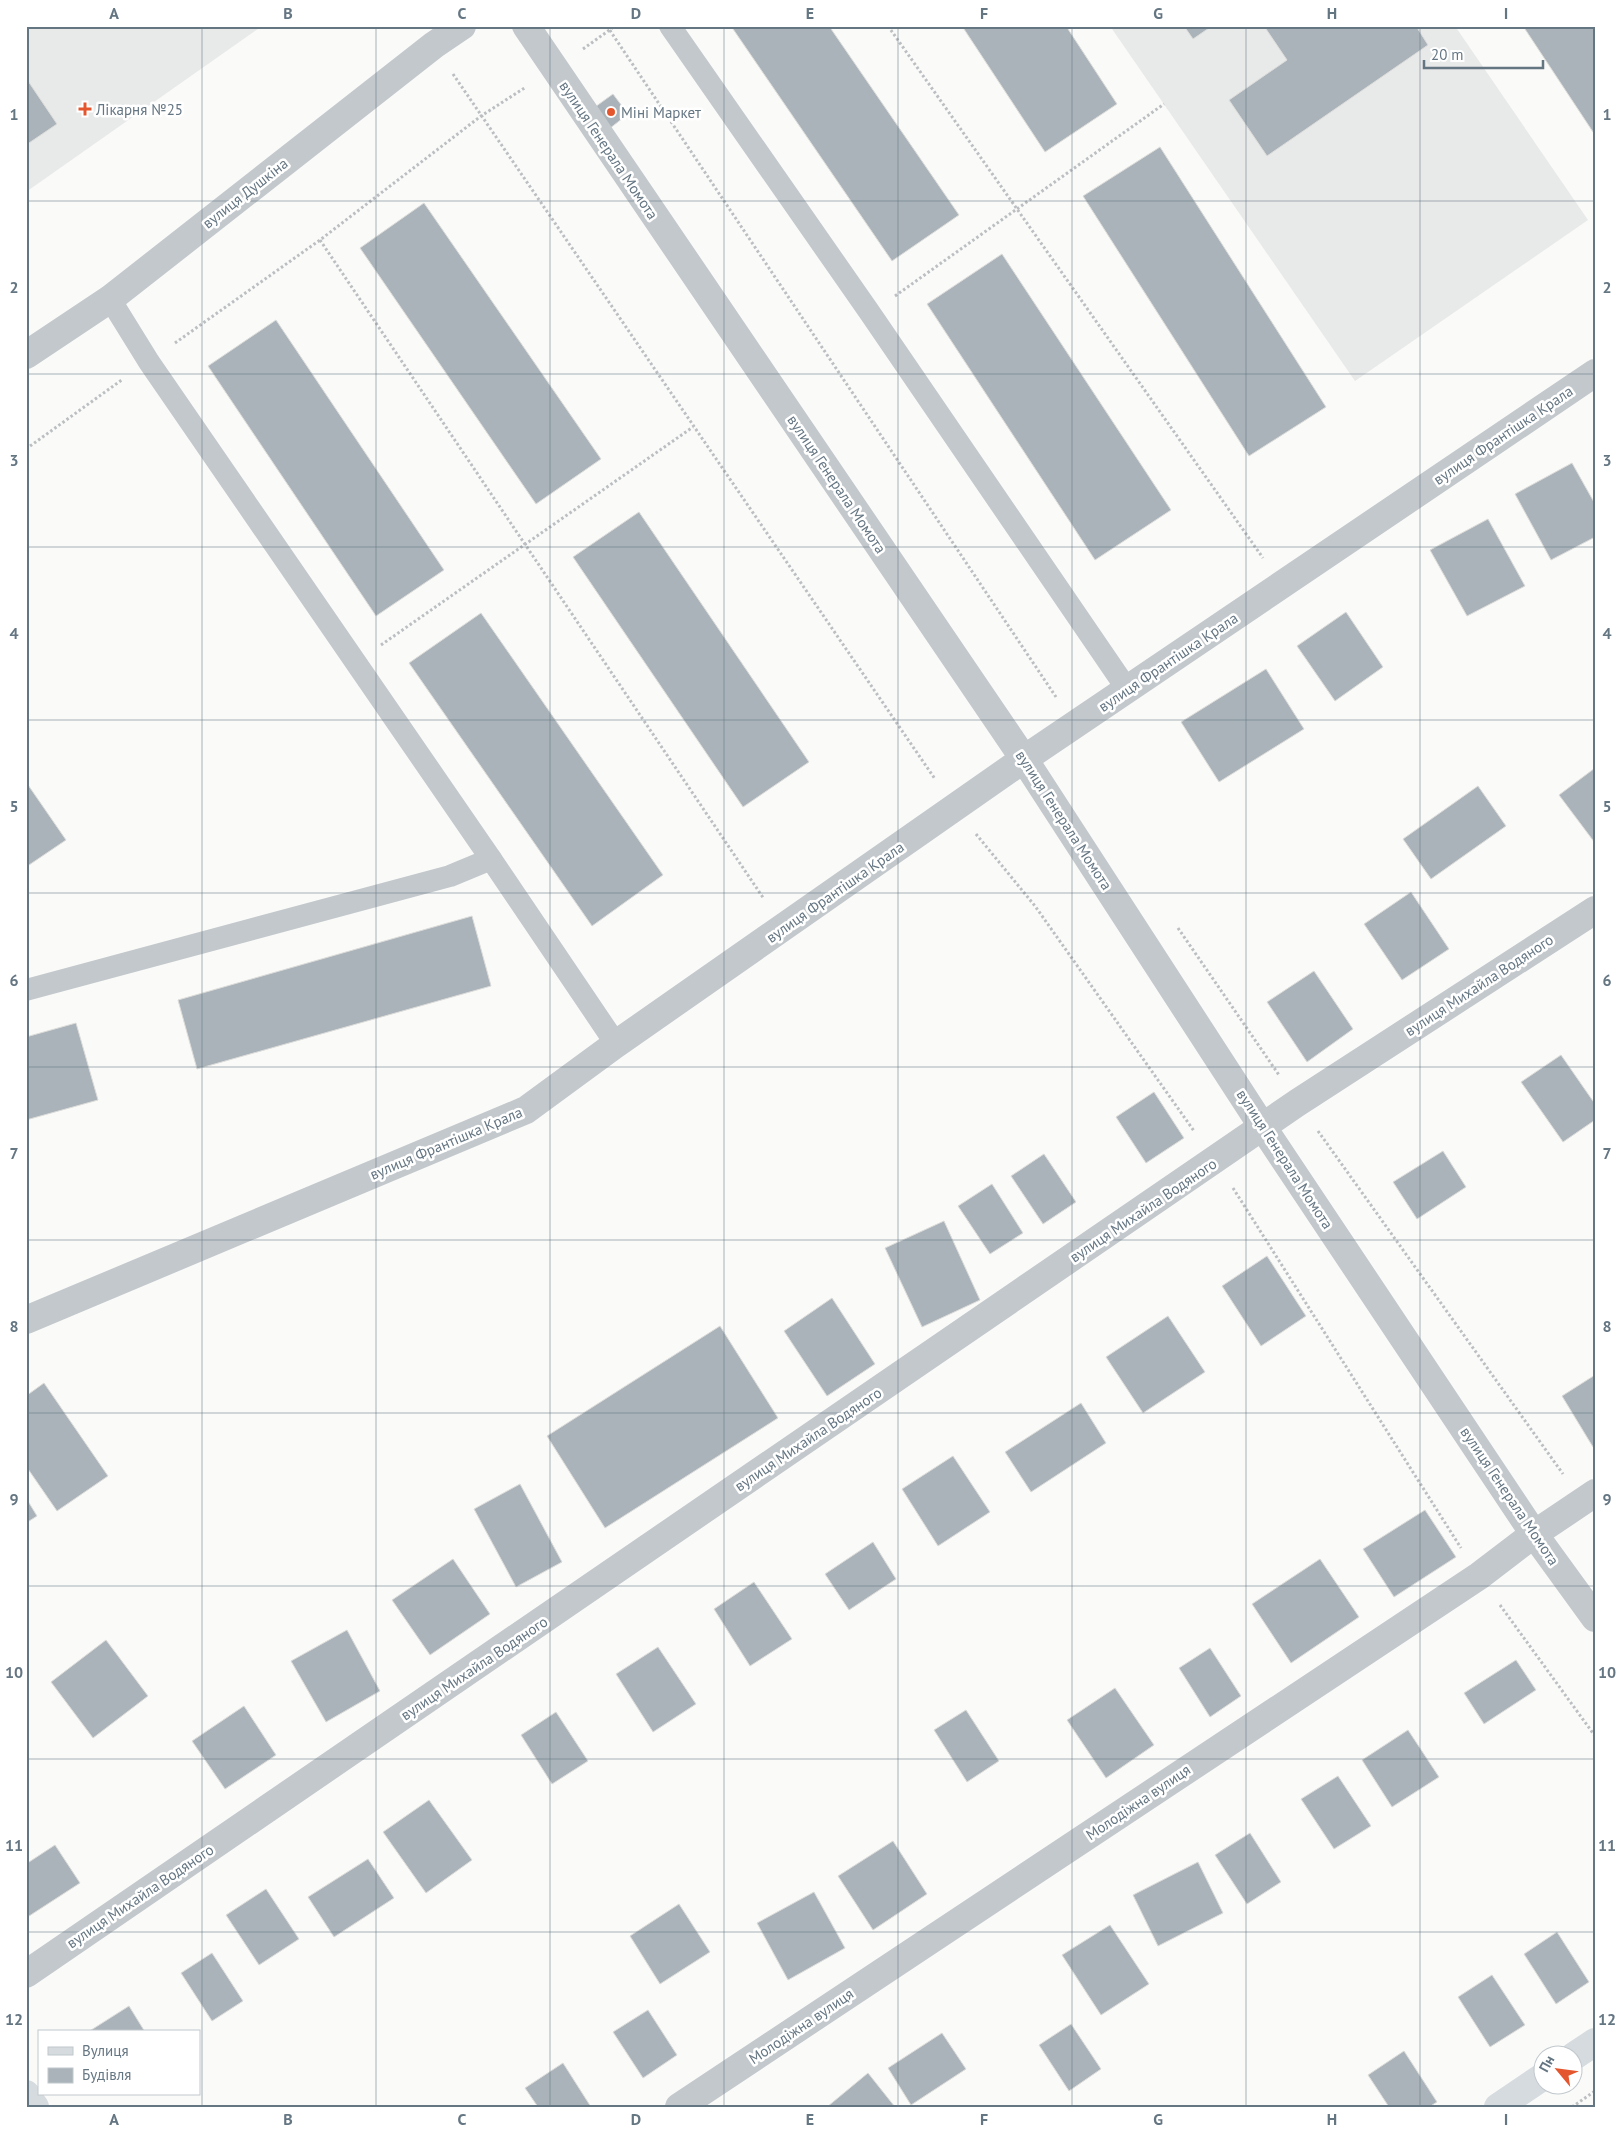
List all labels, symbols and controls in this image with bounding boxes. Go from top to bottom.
text: A [109,3,119,23]
text: B [283,3,293,23]
text: C [458,3,467,23]
text: D [631,3,641,23]
text: E [806,3,814,23]
text: F [980,3,988,23]
text: G [1153,3,1163,23]
text: H [1327,3,1337,23]
text: I [1504,3,1508,23]
scale bar [1424,38,1542,70]
text: 20 m [1431,45,1464,64]
street label: вулиця Генерала Момота [556,77,662,223]
place label: Лікарня №25 [95,100,183,119]
marker: Лікарня №25 [78,102,92,116]
place label: Міні Маркет [621,103,701,122]
text: 1 [9,104,19,124]
text: 1 [1602,104,1612,124]
marker: Міні Маркет [605,106,617,118]
street label: вулиця Душкіна [198,154,292,232]
text: 2 [9,277,19,297]
text: 2 [1602,277,1612,297]
street label: вулиця Франтішка Крала [1430,381,1576,489]
street label: вулиця Генерала Момота [784,411,890,557]
text: 3 [9,450,19,470]
text: 3 [1602,450,1612,470]
street label: вулиця Франтішка Крала [1095,608,1241,716]
text: 4 [9,623,19,643]
text: 4 [1602,623,1612,643]
street label: вулиця Генерала Момота [1012,746,1116,894]
text: 5 [9,796,19,816]
text: 5 [1602,796,1612,816]
street label: вулиця Франтішка Крала [762,837,908,947]
street label: вулиця Михайла Водяного [1401,930,1557,1040]
text: 6 [9,970,19,990]
text: 6 [1602,970,1612,990]
street label: вулиця Генерала Момота [1233,1085,1337,1233]
street label: вулиця Франтішка Крала [367,1102,525,1184]
text: 7 [9,1143,19,1163]
text: 7 [1602,1143,1612,1163]
street label: вулиця Михайла Водяного [1066,1154,1220,1266]
text: 8 [9,1316,19,1336]
text: 8 [1602,1316,1612,1336]
street label: вулиця Михайла Водяного [731,1383,885,1495]
street label: вулиця Генерала Момота [1457,1423,1563,1569]
text: 9 [9,1489,19,1509]
text: 9 [1602,1489,1612,1509]
street label: вулиця Михайла Водяного [397,1612,551,1724]
text: 10 [5,1662,23,1682]
text: 10 [1598,1662,1616,1682]
street label: Молодіжна вулиця [1082,1760,1194,1844]
text: 11 [5,1835,23,1855]
text: 11 [1598,1835,1616,1855]
street label: вулиця Михайла Водяного [63,1840,217,1952]
street label: Молодіжна вулиця [745,1984,857,2068]
text: 12 [5,2009,23,2029]
text: 12 [1598,2009,1616,2029]
legend [38,2030,200,2096]
text: Вулиця [82,2041,129,2060]
north arrow [1534,2046,1584,2096]
text: Пн [1535,2052,1558,2075]
text: Будівля [82,2065,131,2084]
text: A [109,2109,119,2129]
text: B [283,2109,293,2129]
text: C [458,2109,467,2129]
text: D [631,2109,641,2129]
text: E [806,2109,814,2129]
text: F [980,2109,988,2129]
text: G [1153,2109,1163,2129]
text: H [1327,2109,1337,2129]
text: I [1504,2109,1508,2129]

